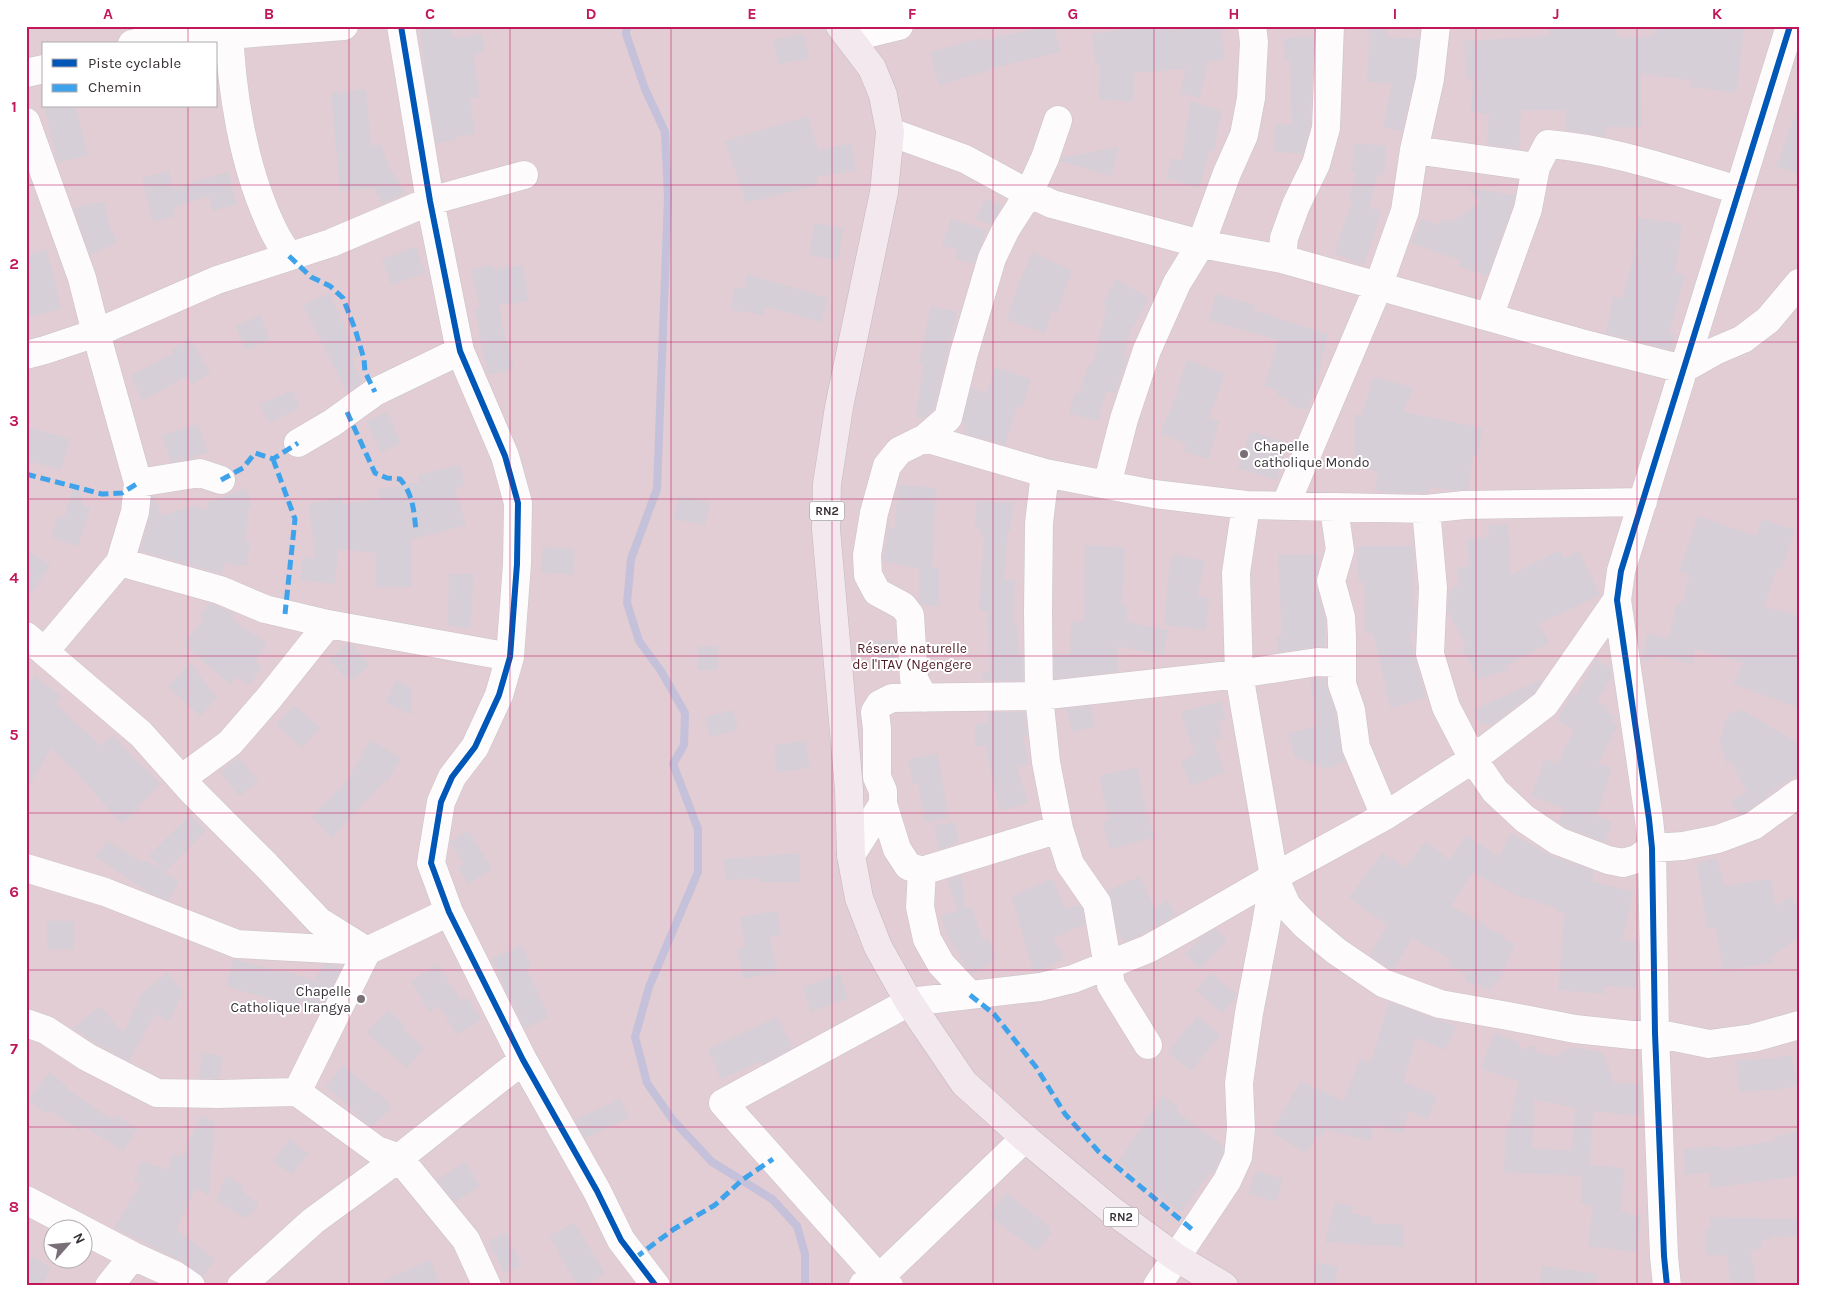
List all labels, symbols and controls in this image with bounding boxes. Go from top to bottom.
text: A [103,4,113,23]
text: B [264,4,274,23]
text: C [425,4,435,23]
text: D [586,4,597,23]
text: E [747,4,757,23]
text: F [908,4,917,23]
text: G [1068,4,1078,23]
text: H [1228,4,1240,23]
text: I [1393,4,1397,23]
text: J [1552,4,1560,23]
text: K [1712,4,1723,23]
legend [42,42,218,108]
text: Piste cyclable [88,54,181,72]
text: Chemin [88,78,142,96]
text: 1 [11,97,17,116]
text: 2 [9,254,19,273]
text: 3 [9,411,19,430]
place label: Chapelle catholique Mondo [1254,438,1369,471]
marker: Chapelle catholique Mondo [1238,448,1250,460]
road number: RN2 [810,502,844,520]
text: 4 [9,568,19,587]
park label: Réserve naturelle de l'ITAV (Ngengere [852,640,972,673]
text: 5 [9,725,19,744]
text: 6 [9,882,19,901]
place label: Chapelle Catholique Irangya [231,983,351,1016]
marker: Chapelle Catholique Irangya [355,993,367,1005]
text: 7 [10,1039,18,1058]
text: 8 [9,1197,19,1216]
road number: RN2 [1104,1208,1138,1226]
north arrow [42,1220,92,1270]
text: N [69,1230,89,1247]

